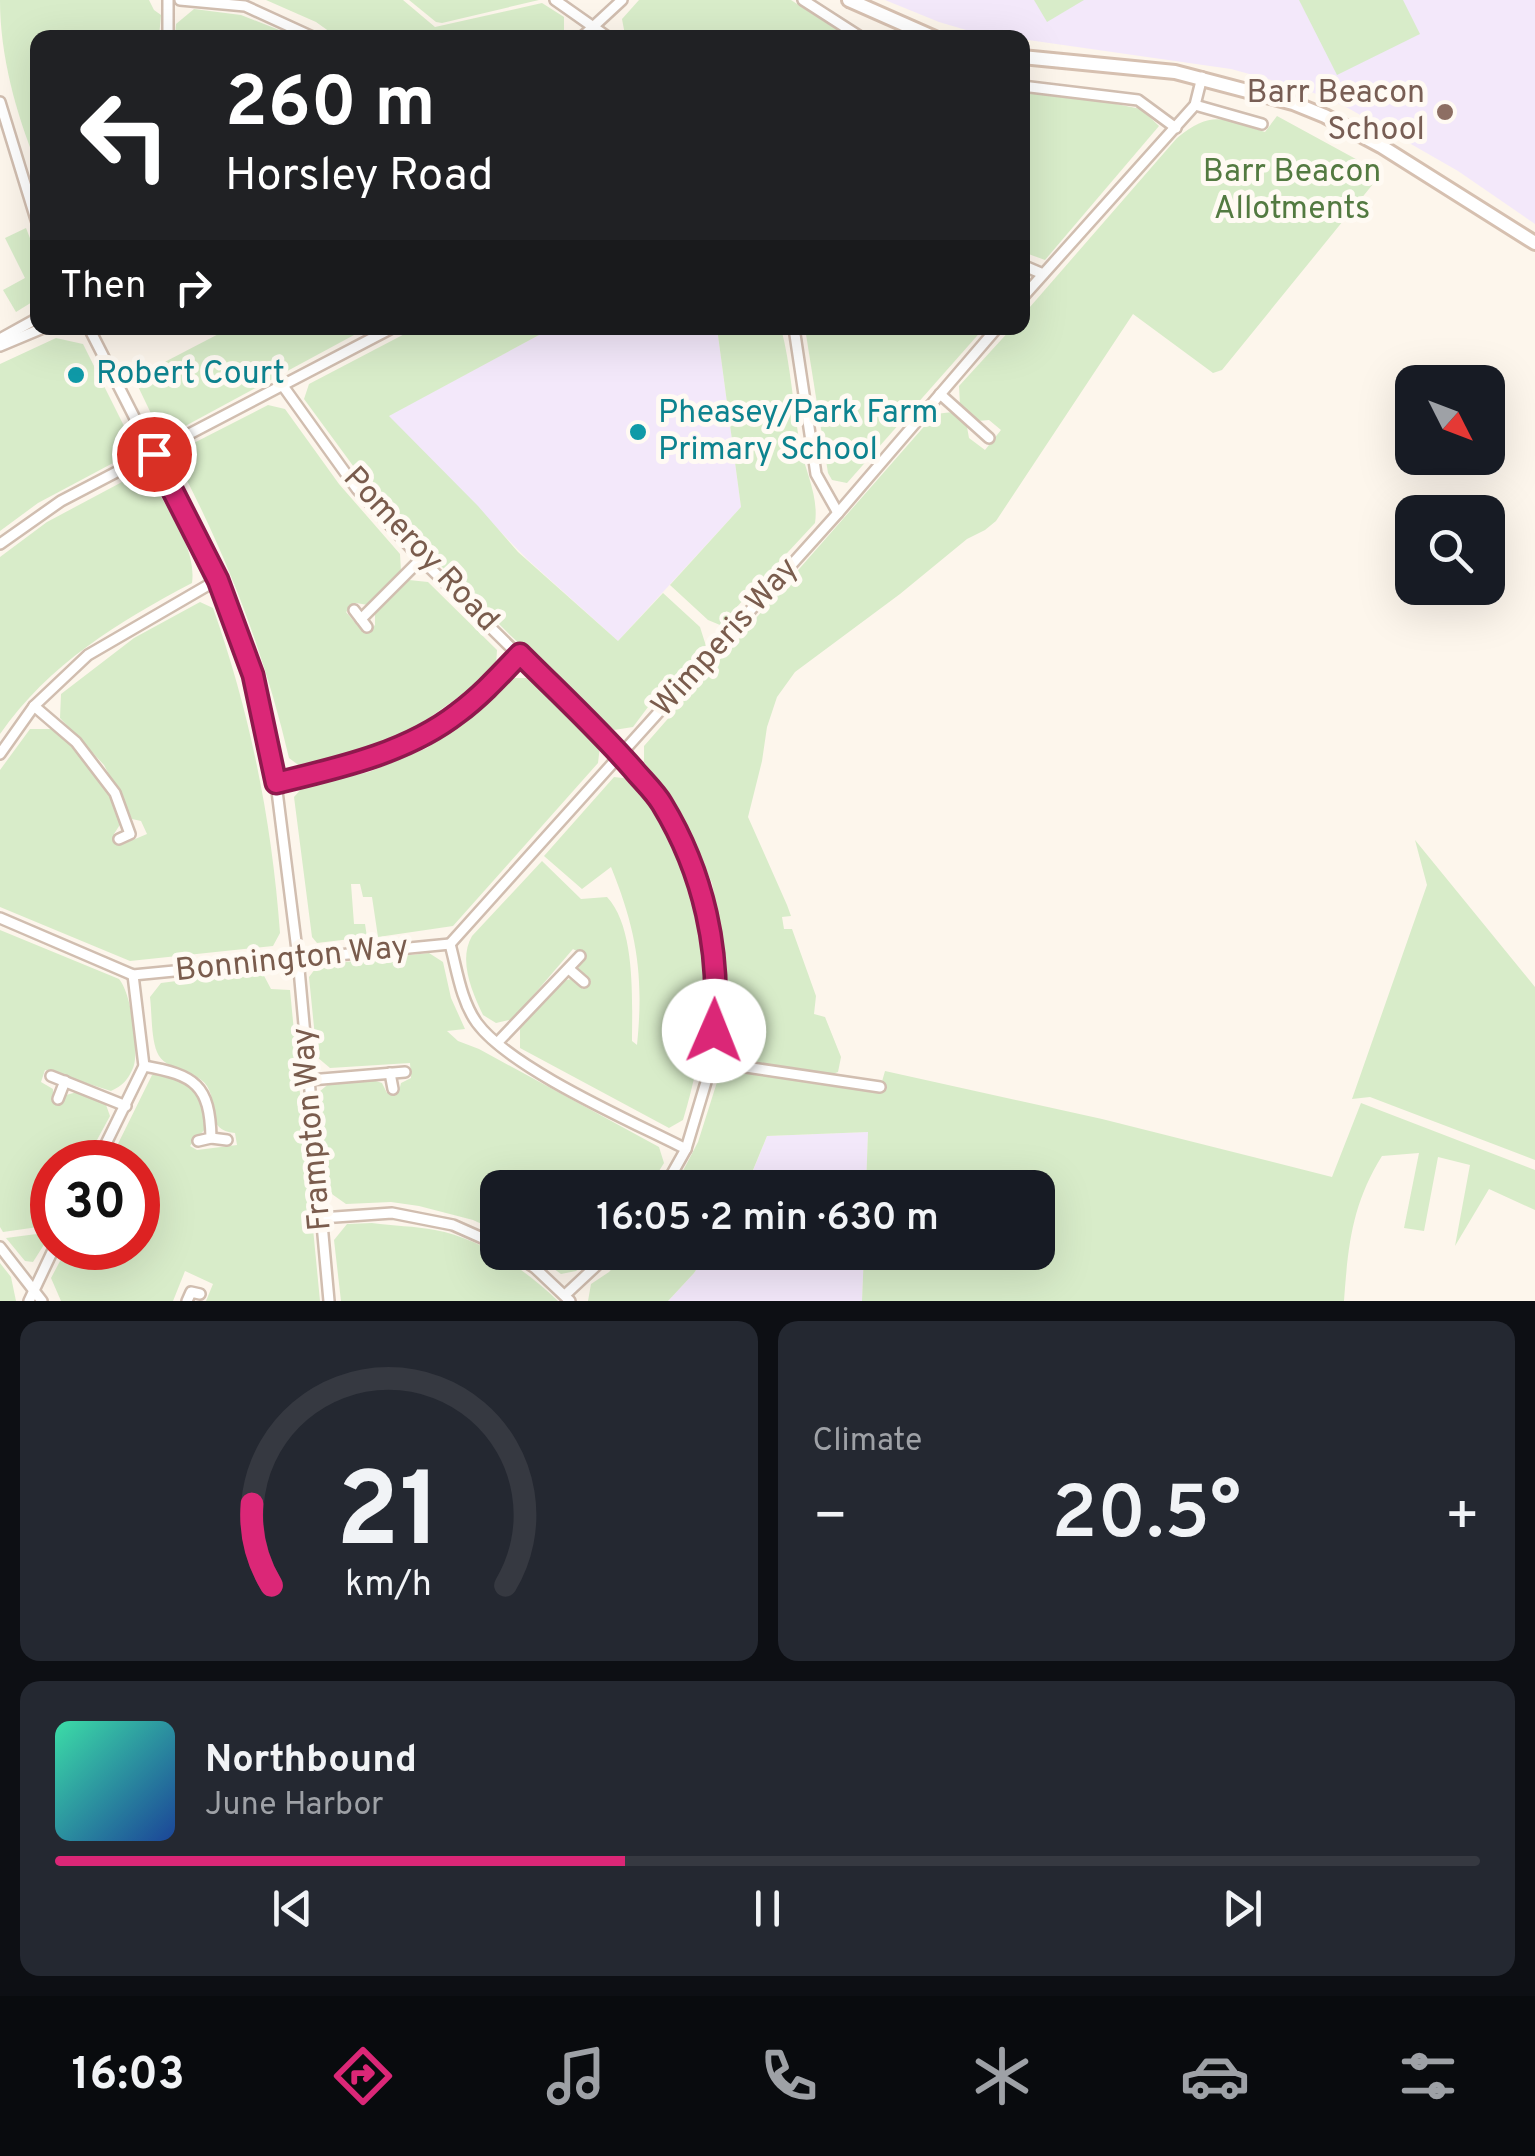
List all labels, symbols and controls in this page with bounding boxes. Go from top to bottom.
text: 260 m [225,62,436,151]
icon: left [60,70,190,200]
place label: Barr Beacon School [1247,74,1425,151]
marker: Barr Beacon School [1434,101,1456,123]
text: Horsley Road [225,149,493,206]
park label: Barr Beacon Allotments [1203,153,1381,230]
icon: right [166,260,221,315]
text: Then [60,263,146,312]
place label: Robert Court [96,355,285,395]
marker: Robert Court [65,364,87,386]
north arrow [1395,365,1505,475]
map controls [1395,365,1505,605]
place label: Pheasey/Park Farm Primary School [658,394,938,471]
pin [112,412,197,497]
marker: Pheasey/Park Farm Primary School [627,421,649,443]
icon: arrive [127,427,182,482]
street label: Pomeroy Road [333,459,507,641]
button: search [1395,495,1505,605]
street label: Wimperis Way [644,550,808,726]
street label: Bonnington Way [173,928,411,992]
position arrow [662,979,766,1083]
street label: Frampton Way [284,1026,342,1232]
speed limit sign: 30 [30,1140,160,1270]
text: 16:05 · 2 min · 630 m [596,1195,939,1244]
text: Climate [813,1422,922,1462]
text: 21 [336,1451,441,1583]
text: 20.5° [1051,1470,1241,1565]
text: − [813,1484,848,1554]
text: + [1445,1484,1480,1554]
text: km/h [345,1563,432,1609]
text: Northbound [205,1737,417,1786]
text: June Harbor [205,1786,384,1826]
icon: previous [265,1881,320,1936]
icon: pause [740,1881,795,1936]
icon: next [1215,1881,1270,1936]
icon: directions [328,2041,398,2111]
icon: music [541,2041,611,2111]
icon: phone [754,2041,824,2111]
icon: climate [967,2041,1037,2111]
icon: car [1180,2041,1250,2111]
icon: filters [1393,2041,1463,2111]
text: 16:03 [72,2048,185,2105]

